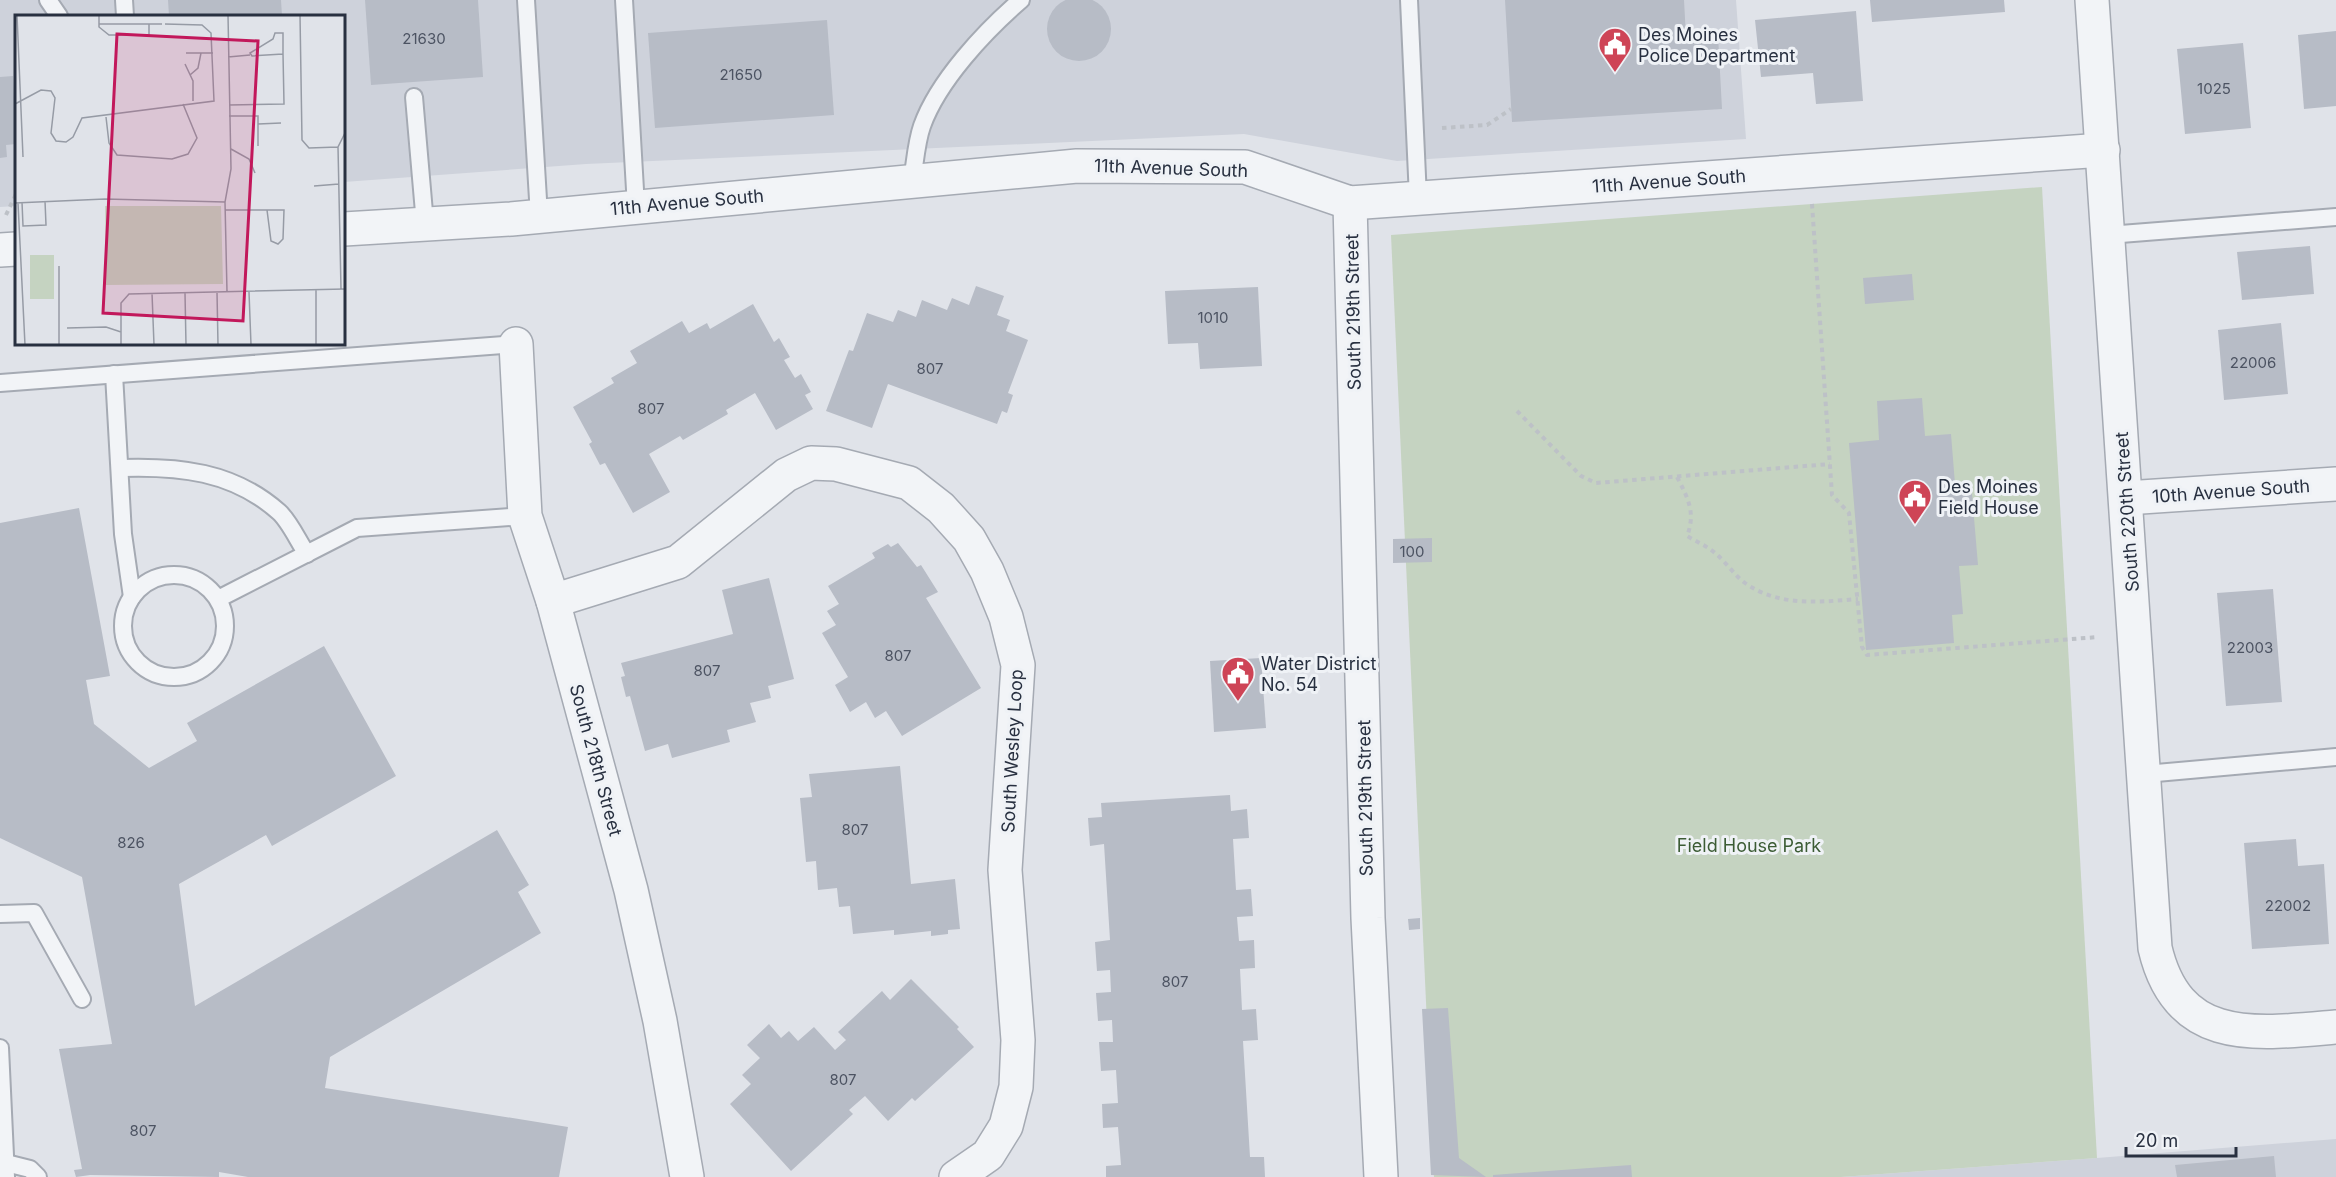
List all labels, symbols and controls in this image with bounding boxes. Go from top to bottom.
inset map [15,15,345,345]
place label: Des Moines Police Department [1638,24,1795,66]
public building icon: Des Moines Police Department [1597,26,1633,73]
house number: 21630 [402,29,446,48]
house number: 21650 [719,65,763,84]
house number: 1025 [2197,79,2231,98]
street label: 11th Avenue South [1094,155,1248,181]
street label: 11th Avenue South [1591,165,1747,197]
street label: 11th Avenue South [609,185,765,219]
street label: South 219th Street [1341,233,1365,391]
house number: 1010 [1197,308,1229,327]
house number: 22006 [2230,353,2276,372]
house number: 807 [917,359,943,378]
house number: 807 [638,399,664,418]
street label: South 220th Street [2111,431,2143,593]
street label: 10th Avenue South [2151,475,2311,507]
place label: Des Moines Field House [1938,476,2039,518]
public building icon: Des Moines Field House [1897,478,1933,525]
house number: 100 [1399,542,1425,561]
house number: 22003 [2227,638,2273,657]
house number: 807 [885,646,911,665]
place label: Water District No. 54 [1261,653,1376,695]
public building icon: Water District No. 54 [1220,655,1256,702]
house number: 807 [694,661,720,680]
street label: South Wesley Loop [997,669,1027,833]
street label: South 218th Street [566,682,626,838]
street label: South 219th Street [1353,719,1377,877]
house number: 807 [842,820,868,839]
house number: 826 [117,833,145,852]
park label: Field House Park [1677,835,1821,856]
house number: 22002 [2265,896,2311,915]
house number: 807 [1162,972,1188,991]
house number: 807 [830,1070,856,1089]
scale bar [2126,1120,2236,1158]
house number: 807 [130,1121,156,1140]
text: 20 m [2135,1130,2178,1151]

